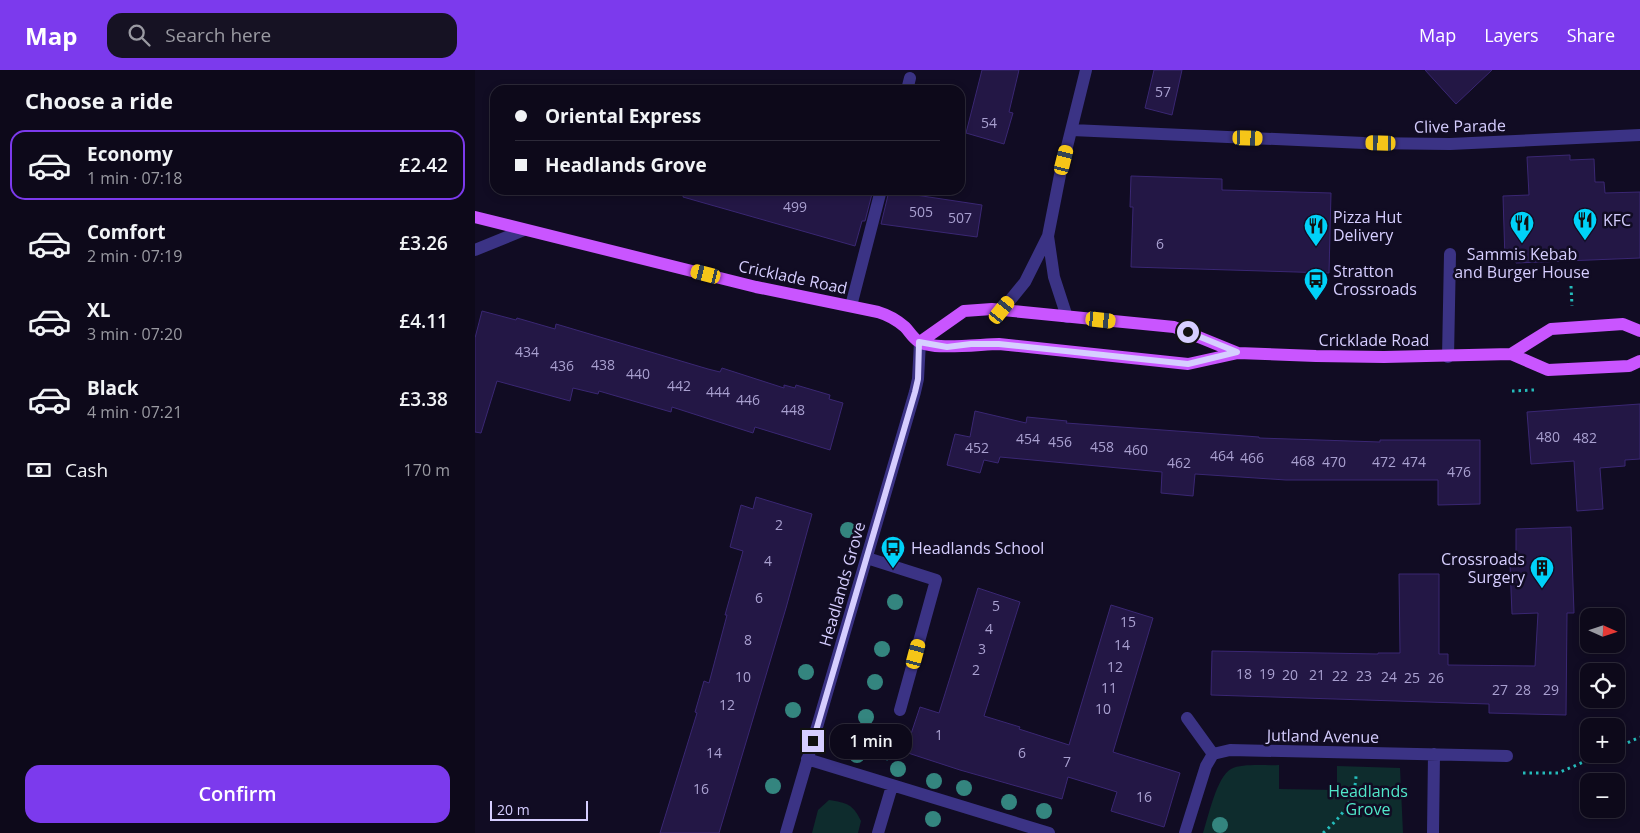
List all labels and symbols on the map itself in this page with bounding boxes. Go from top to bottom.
house number: 57 [1155,82,1171,101]
house number: 54 [981,113,997,132]
street label: Clive Parade [1414,114,1506,138]
car [1232,130,1263,146]
car [1365,135,1396,151]
car [1053,144,1074,176]
house number: 499 [783,197,807,216]
house number: 505 [909,202,933,221]
place label: Pizza Hut Delivery [1333,206,1402,246]
restaurant icon: KFC [1572,207,1598,241]
house number: 507 [948,208,972,227]
place label: KFC [1603,209,1631,231]
restaurant icon: Sammis Kebab and Burger House [1509,210,1535,244]
restaurant icon: Pizza Hut Delivery [1303,213,1329,247]
house number: 6 [1156,234,1164,253]
place label: Sammis Kebab and Burger House [1454,243,1590,283]
street label: Cricklade Road [737,255,849,299]
place label: Stratton Crossroads [1333,260,1417,300]
car [689,263,722,285]
bus stop icon: Stratton Crossroads [1303,267,1329,301]
car [986,294,1017,326]
car [1085,311,1116,329]
route start [1177,321,1199,343]
street label: Cricklade Road [1319,329,1429,351]
house number: 434 [515,342,539,361]
house number: 438 [591,355,615,374]
house number: 436 [550,356,574,375]
house number: 440 [626,364,650,383]
house number: 442 [667,376,691,395]
house number: 444 [706,382,730,401]
house number: 446 [736,390,760,409]
house number: 448 [781,400,805,419]
house number: 480 [1536,427,1560,446]
house number: 482 [1573,428,1597,447]
house number: 454 [1016,429,1040,448]
house number: 456 [1048,432,1072,451]
house number: 458 [1090,437,1114,456]
house number: 452 [965,438,989,457]
house number: 460 [1124,440,1148,459]
house number: 464 [1210,446,1234,465]
house number: 466 [1240,448,1264,467]
house number: 468 [1291,451,1315,470]
house number: 470 [1322,452,1346,471]
house number: 472 [1372,452,1396,471]
house number: 474 [1402,452,1426,471]
house number: 462 [1167,453,1191,472]
house number: 476 [1447,462,1471,481]
house number: 2 [775,515,783,534]
street label: Headlands Grove [814,519,870,649]
bus stop icon: Headlands School [880,535,906,569]
place label: Headlands School [911,537,1044,559]
place label: Crossroads Surgery [1441,548,1526,588]
house number: 4 [764,551,772,570]
building icon: Crossroads Surgery [1529,555,1555,589]
house number: 6 [755,588,763,607]
house number: 5 [992,596,1000,615]
north arrow [1580,608,1625,652]
house number: 15 [1120,612,1136,631]
house number: 4 [985,619,993,638]
house number: 8 [744,630,752,649]
house number: 14 [1114,635,1130,654]
car [904,638,927,670]
house number: 3 [978,639,986,658]
house number: 12 [1107,657,1123,676]
house number: 2 [972,660,980,679]
house number: 18 [1236,664,1252,683]
house number: 19 [1259,664,1275,683]
house number: 20 [1282,665,1298,684]
house number: 21 [1309,665,1325,684]
house number: 22 [1332,666,1348,685]
house number: 23 [1356,666,1372,685]
house number: 10 [735,667,751,686]
house number: 24 [1381,667,1397,686]
house number: 25 [1404,668,1420,687]
house number: 26 [1428,668,1444,687]
house number: 11 [1101,678,1117,697]
house number: 27 [1492,680,1508,699]
house number: 28 [1515,680,1531,699]
house number: 29 [1543,680,1559,699]
house number: 12 [719,695,735,714]
house number: 10 [1095,699,1111,718]
callout: 1 min [831,724,913,758]
street label: Jutland Avenue [1265,724,1379,748]
house number: 1 [935,725,943,744]
route end [802,730,824,752]
house number: 14 [706,743,722,762]
house number: 6 [1018,743,1026,762]
house number: 7 [1063,752,1071,771]
house number: 16 [693,779,709,798]
park label: Headlands Grove [1328,780,1408,820]
house number: 16 [1136,787,1152,806]
scale bar [490,798,587,821]

